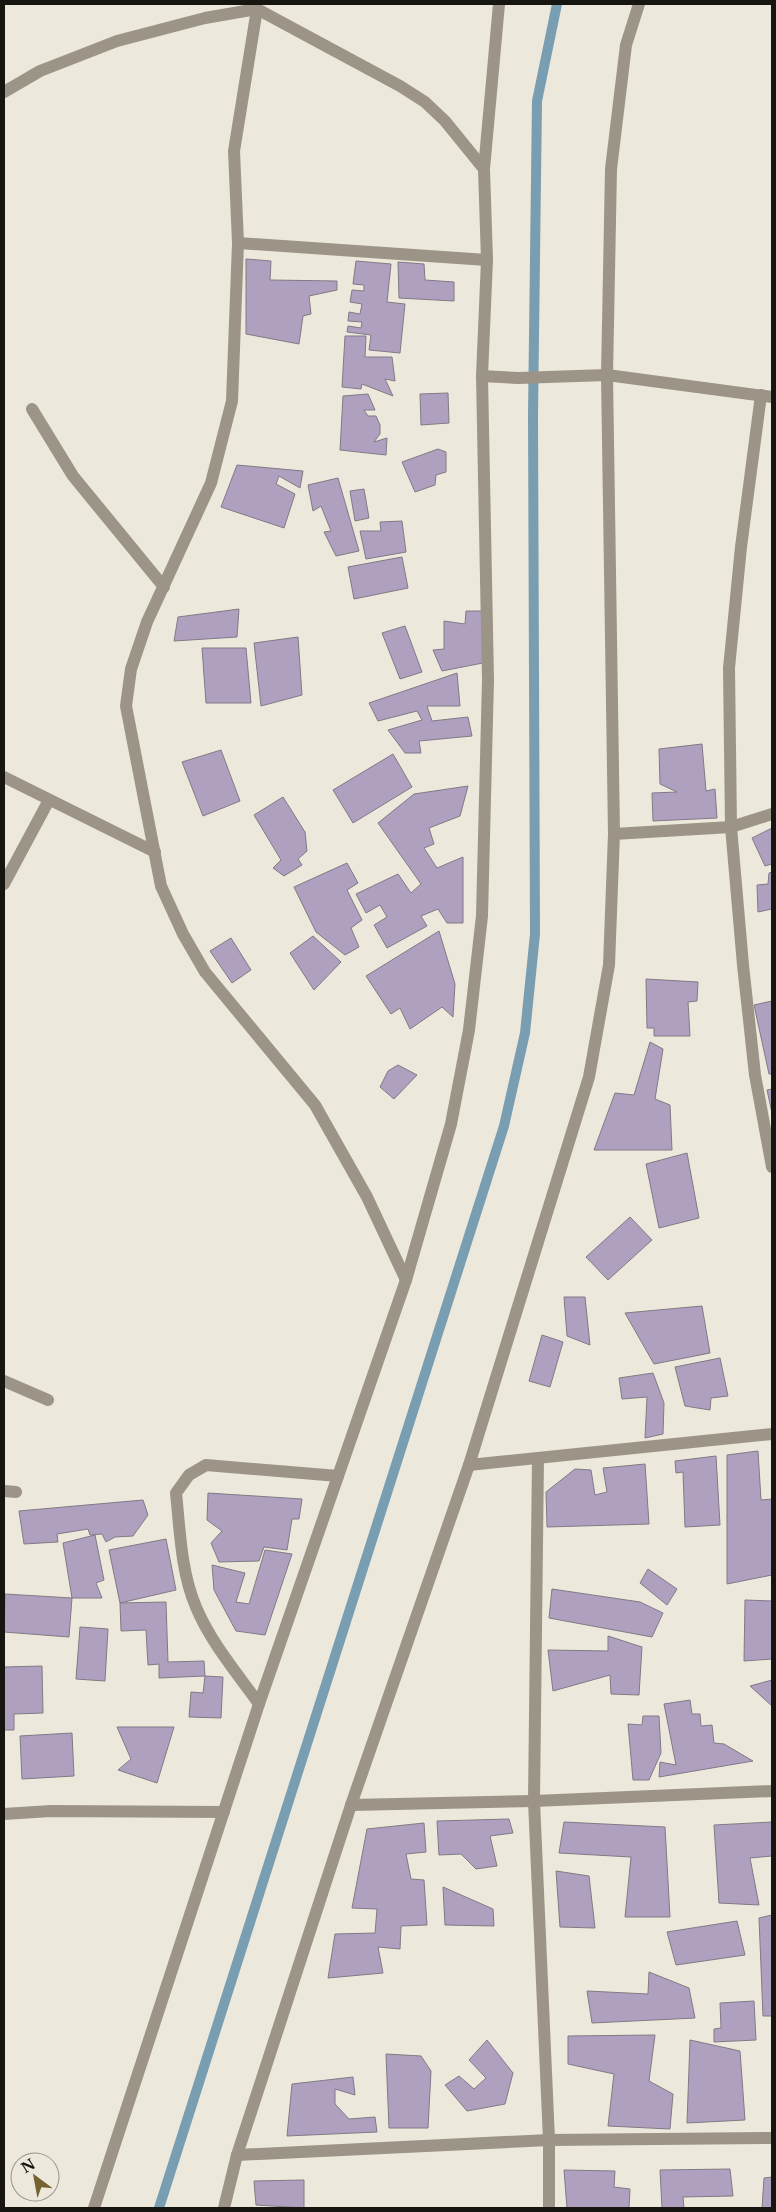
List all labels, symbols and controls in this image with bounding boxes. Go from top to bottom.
north arrow [10,2152,60,2202]
text: N [18,2155,38,2177]

